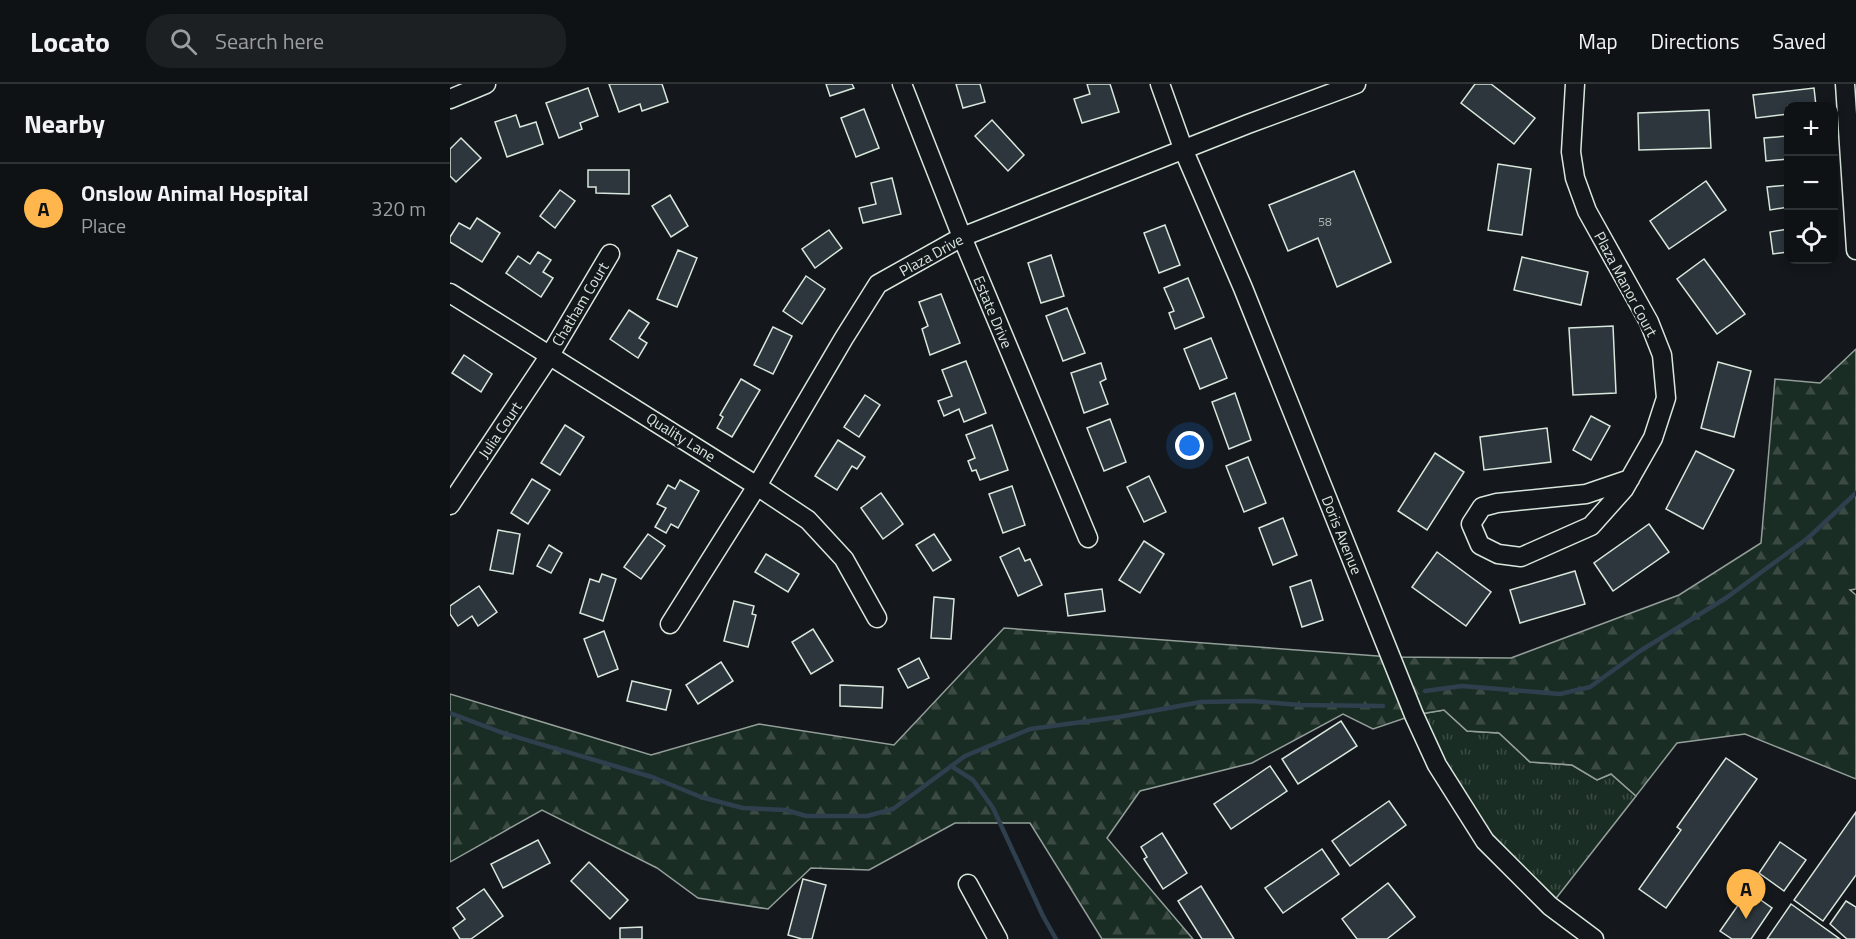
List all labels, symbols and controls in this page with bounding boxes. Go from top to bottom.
search box [146,14,566,68]
text: Locato [30,20,110,63]
text: Search here [215,24,324,58]
icon: search [167,25,200,58]
text: Map [1578,25,1618,57]
text: Directions [1651,25,1740,57]
text: Saved [1773,25,1826,57]
map controls [1784,102,1838,264]
button: + [1784,102,1838,156]
text: Nearby [24,104,105,143]
button: − [1784,156,1838,210]
text: Onslow Animal Hospital [81,176,309,210]
text: A [37,193,50,224]
text: 320 m [371,193,426,224]
text: Place [81,210,126,241]
button: locate [1784,210,1838,264]
house number: 58 [1318,212,1332,231]
street label: Plaza Manor Court [1589,227,1664,341]
street label: Plaza Drive [895,228,967,282]
street label: Chatham Court [546,257,615,351]
street label: Estate Drive [967,272,1019,352]
street label: Julia Court [473,396,528,463]
street label: Quality Lane [642,407,720,467]
your location [1175,431,1204,460]
street label: Doris Avenue [1316,492,1368,578]
pin: A [1726,870,1766,919]

